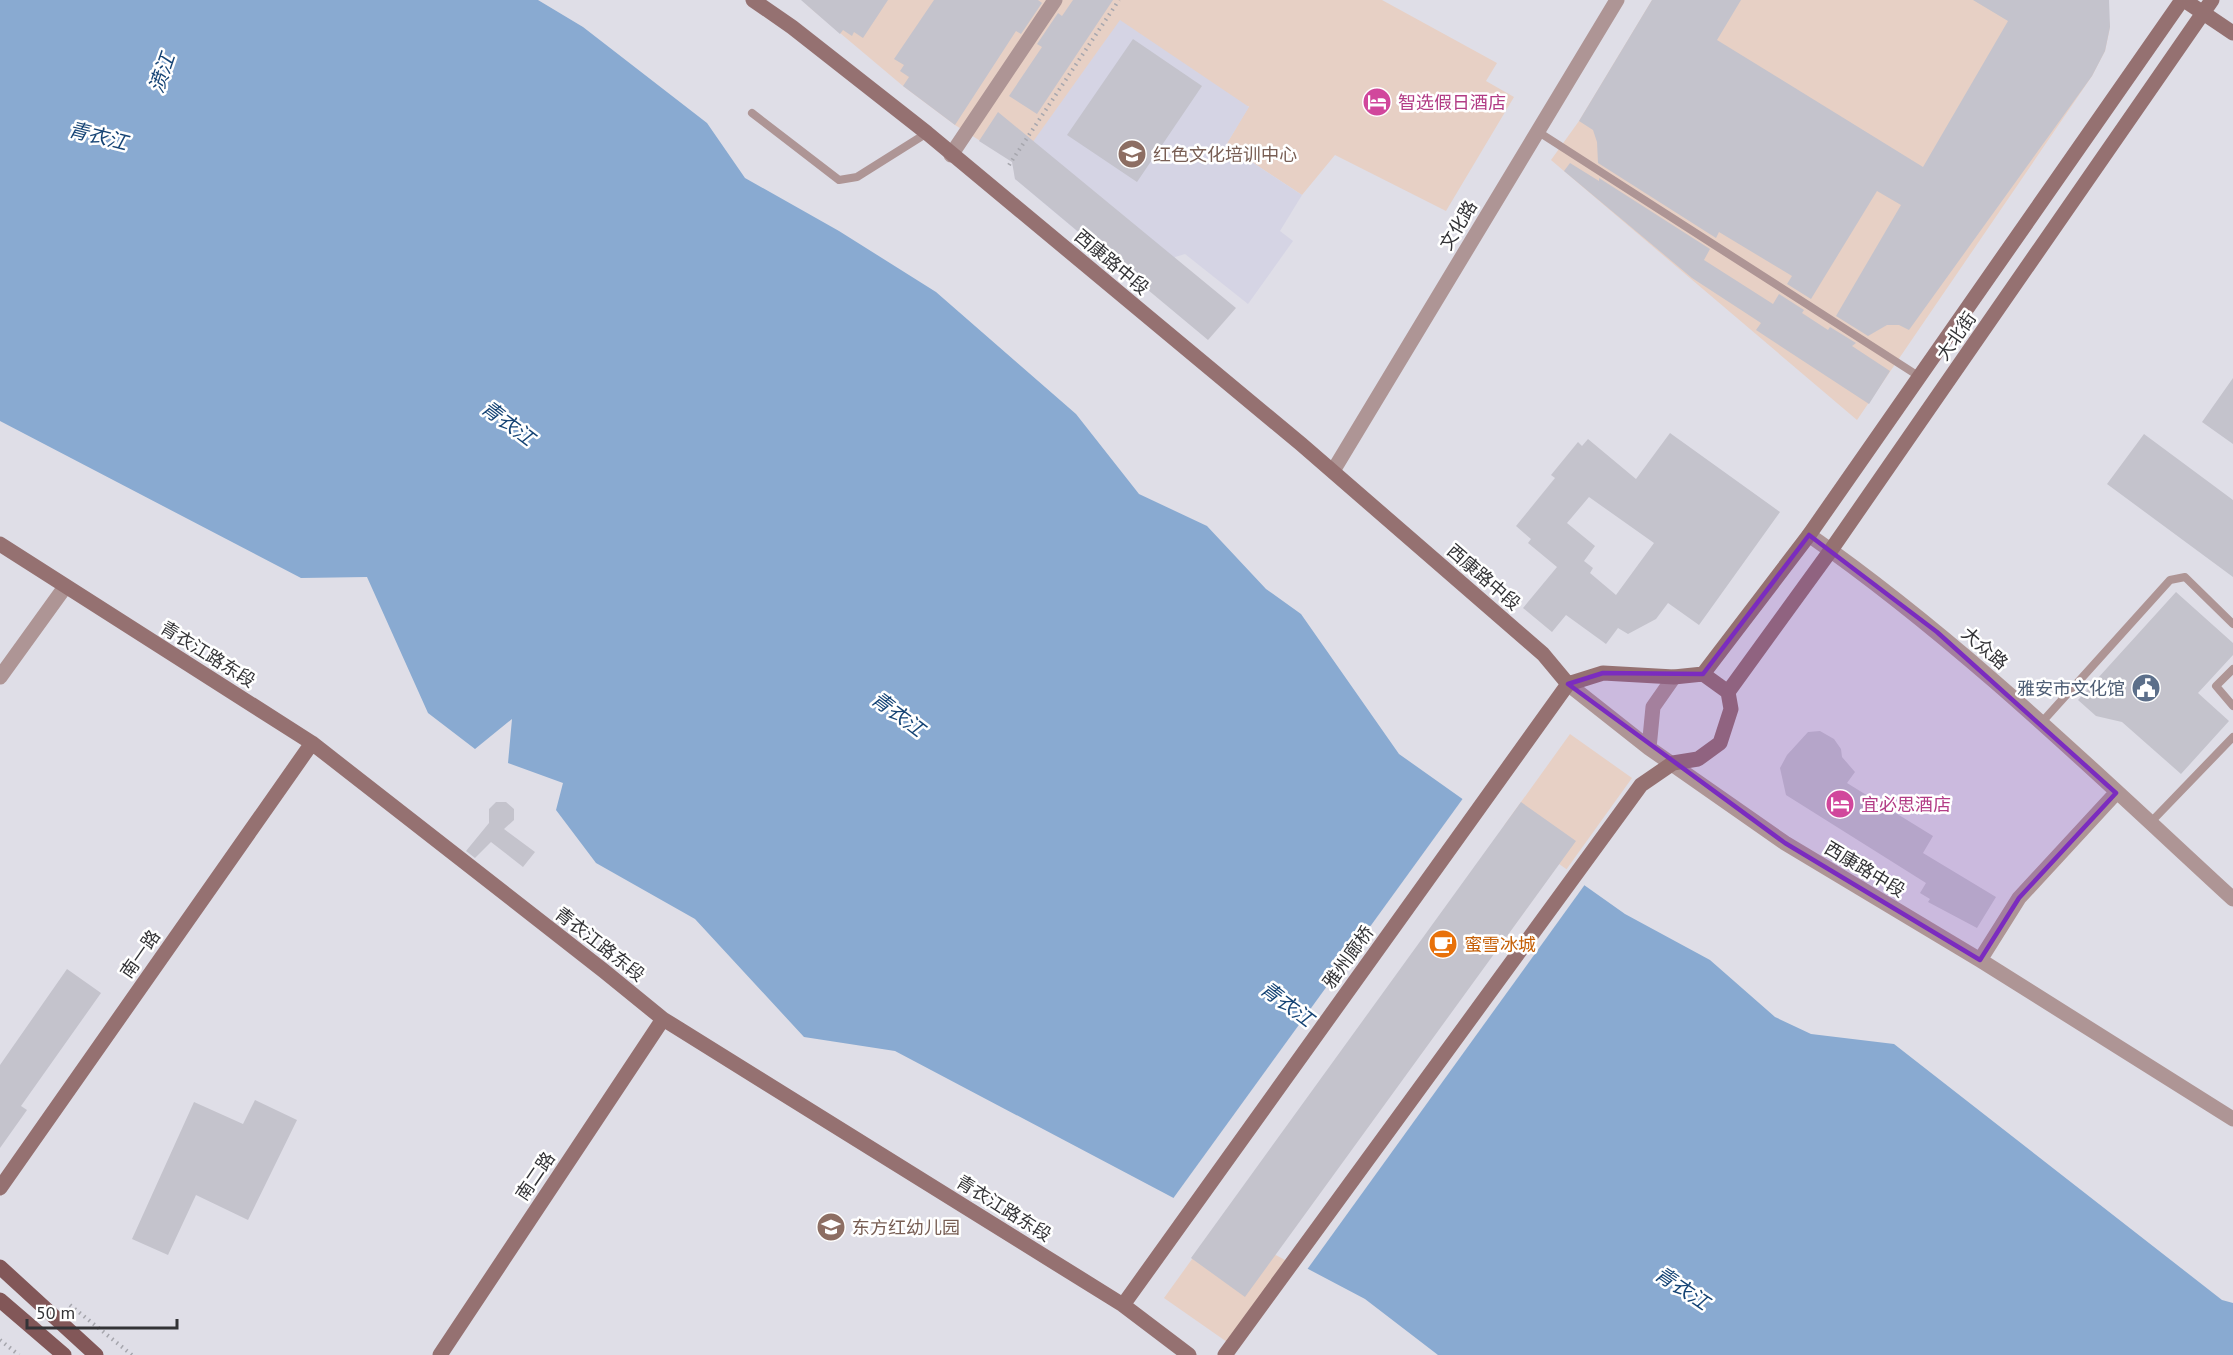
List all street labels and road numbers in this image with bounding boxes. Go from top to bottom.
street label: 文化路 [1434,196,1482,254]
street label: 西康路中段 [1070,224,1154,300]
street label: 大北街 [1931,307,1981,365]
street label: 西康路中段 [1442,539,1526,615]
street label: 青衣江路东段 [156,616,260,692]
street label: 大众路 [1957,622,2013,674]
street label: 西康路中段 [1821,836,1909,902]
street label: 青衣江路东段 [550,902,650,986]
street label: 雅州廊桥 [1318,921,1378,993]
street label: 南一路 [115,925,165,983]
street label: 南二路 [510,1147,560,1205]
street label: 青衣江路东段 [952,1170,1056,1246]

